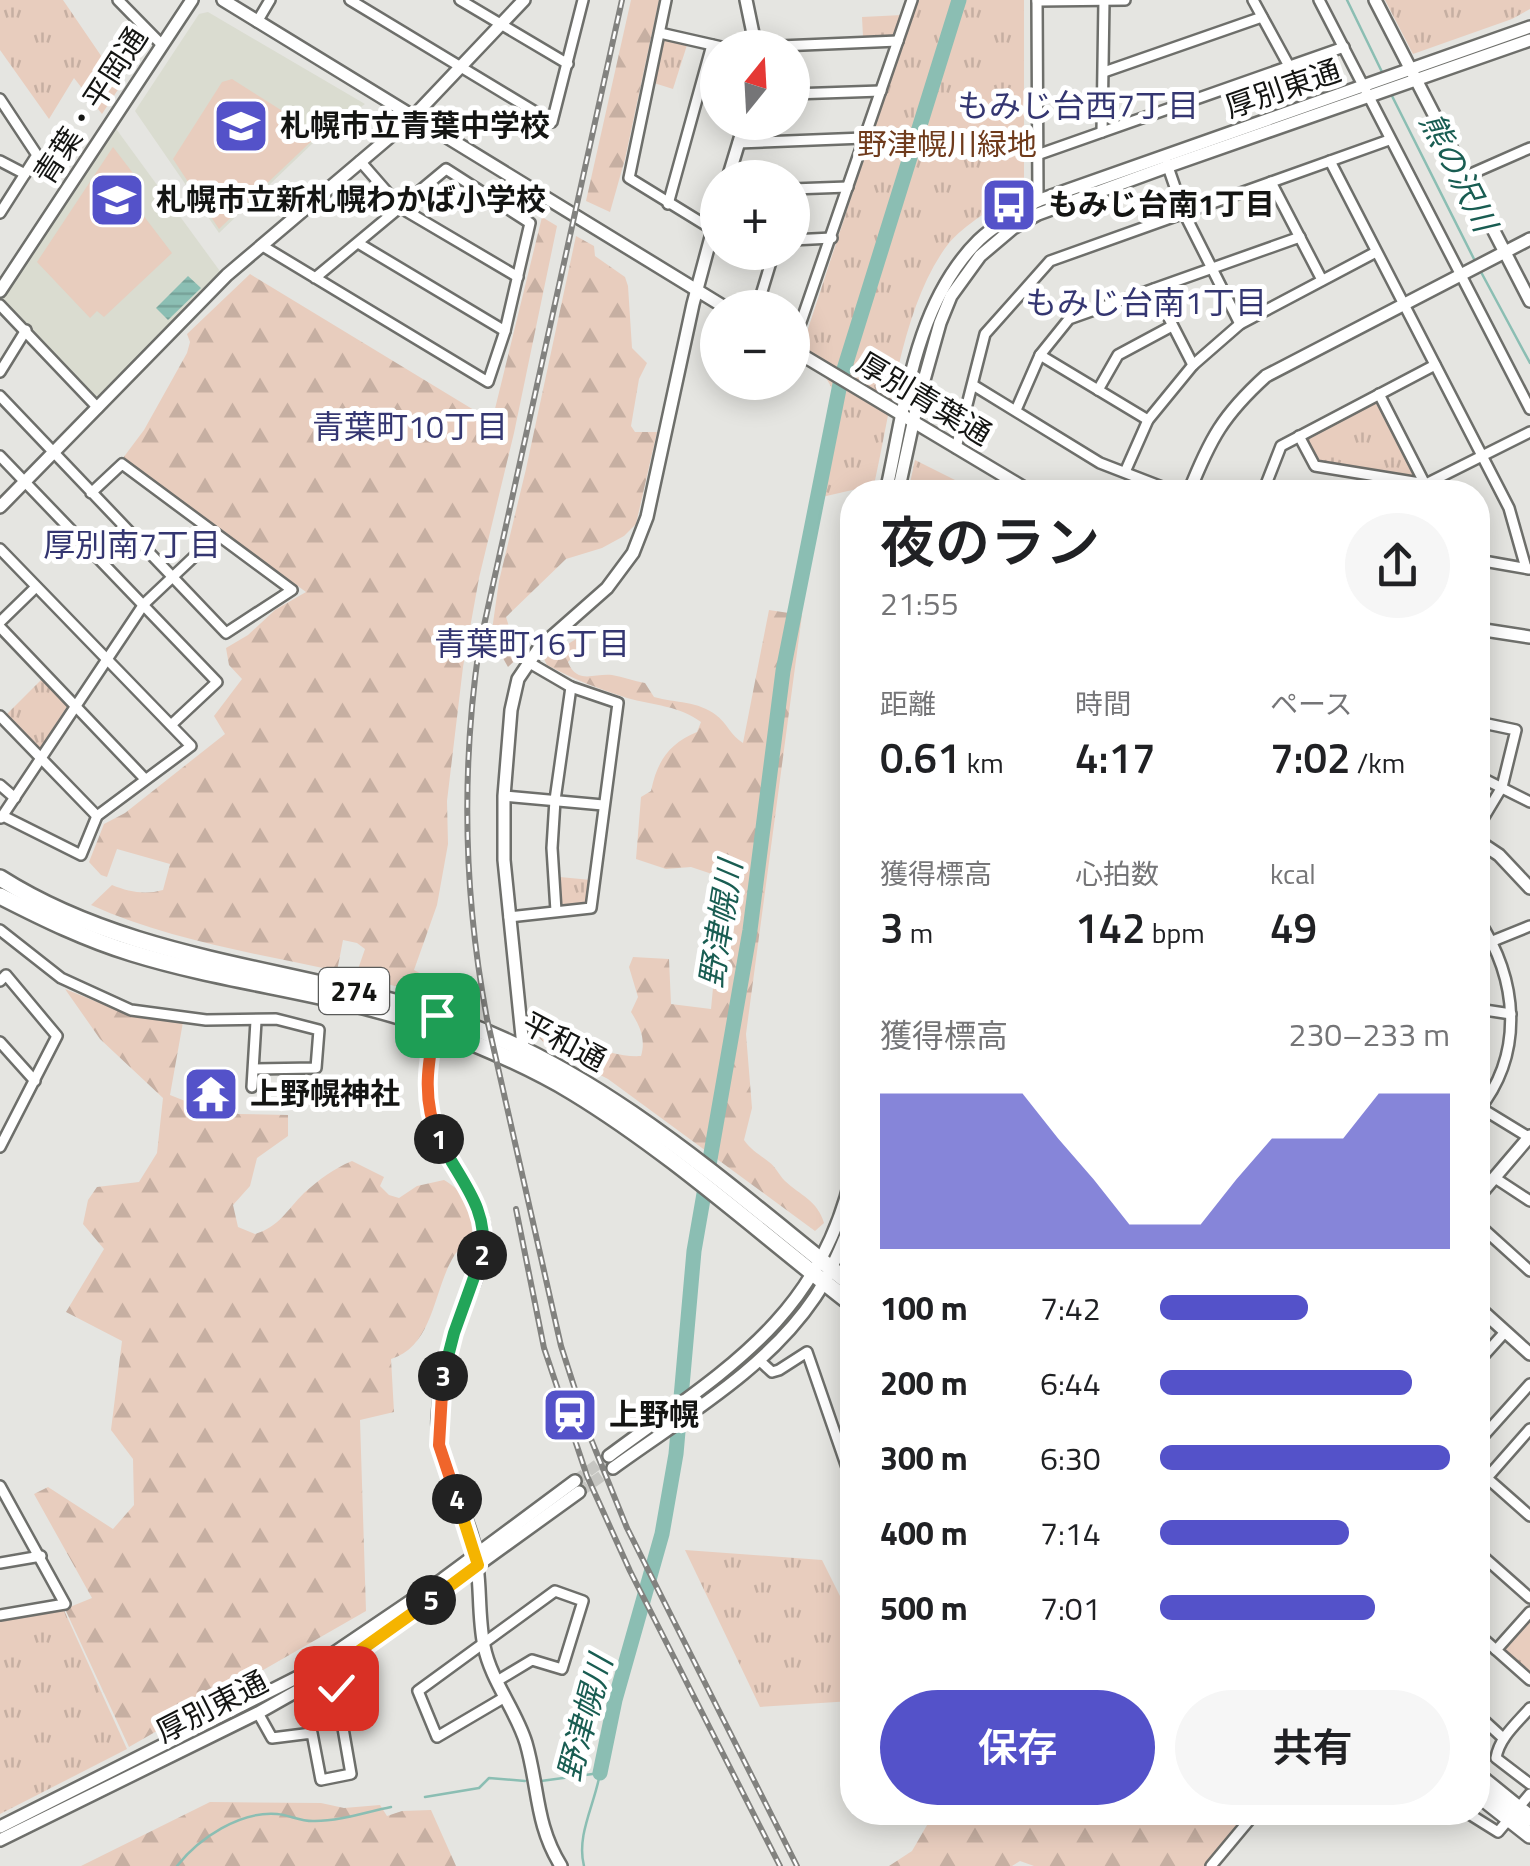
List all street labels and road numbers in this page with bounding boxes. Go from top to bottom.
street label: 青葉・平岡通 [22,17,158,193]
street label: 厚別東通 [1218,47,1347,129]
street label: 厚別青葉通 [848,340,1001,456]
road number: 274 [319,968,389,1014]
street label: 平和通 [514,1000,615,1083]
street label: 厚別東通 [148,1658,275,1754]

